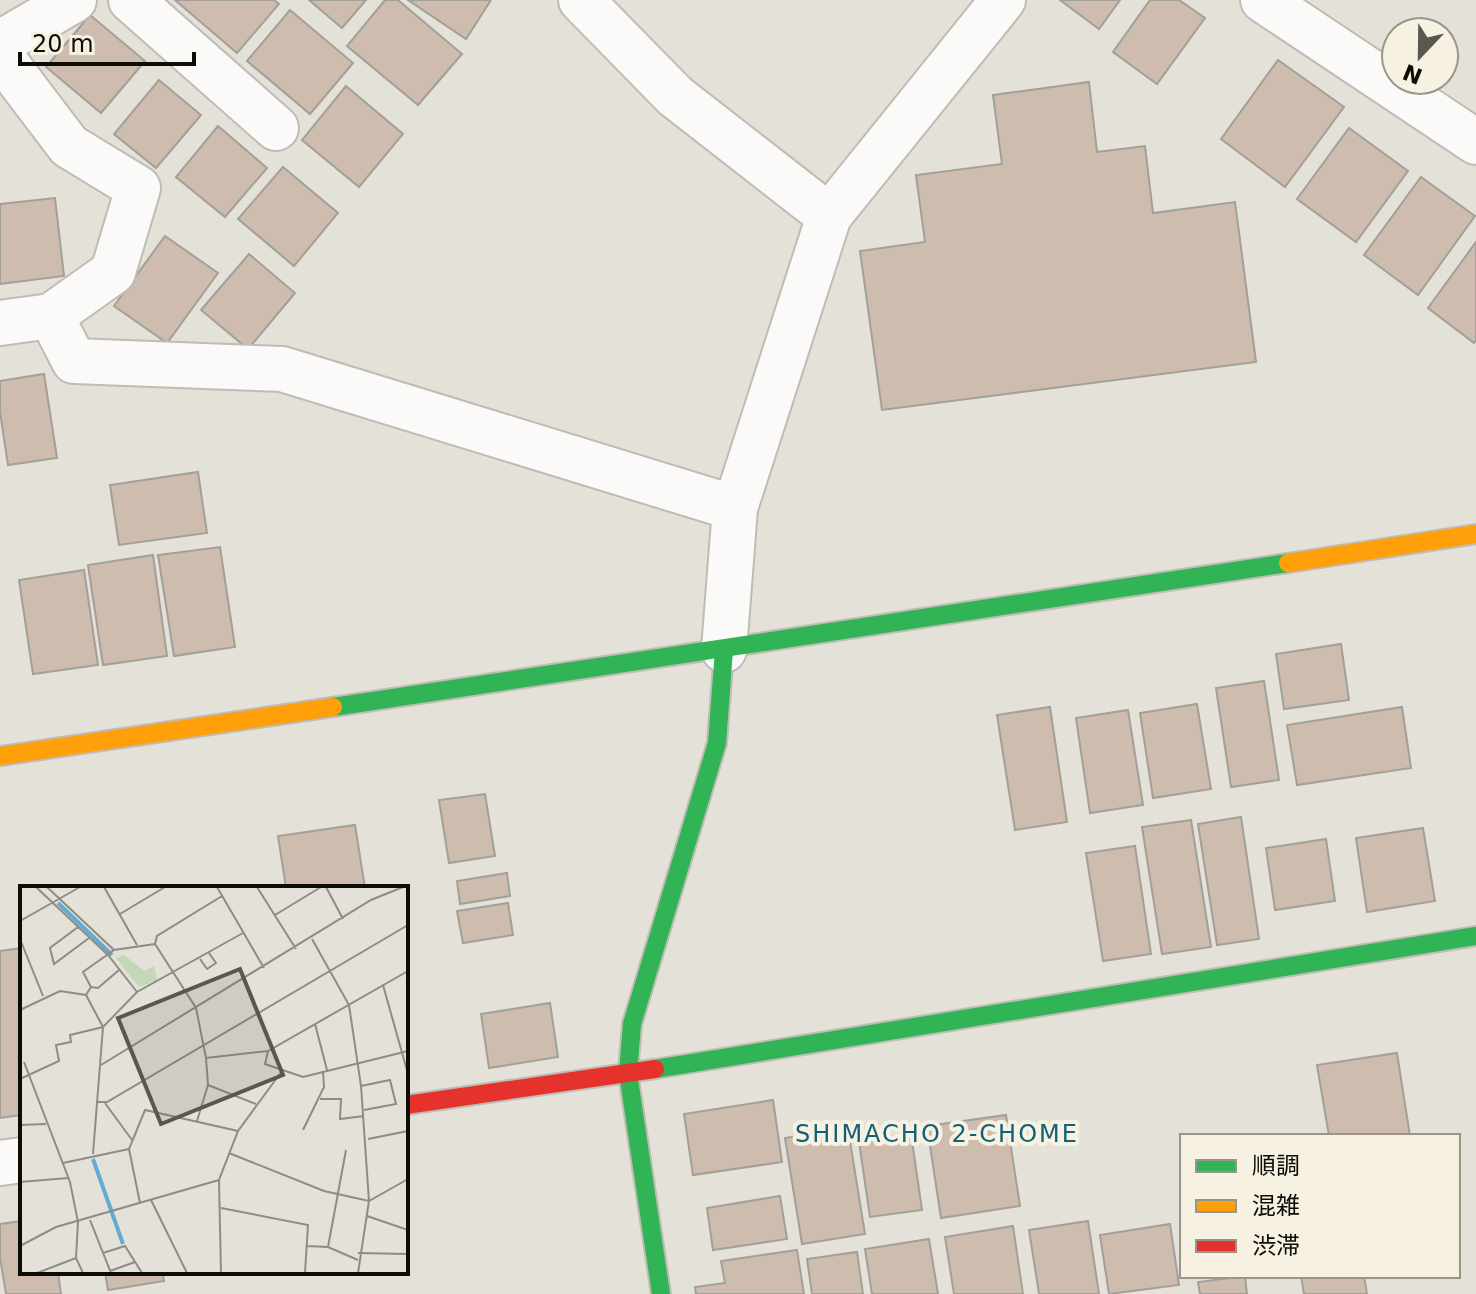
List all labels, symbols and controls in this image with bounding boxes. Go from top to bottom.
scale bar [20,16,194,66]
north arrow [1380,16,1460,96]
text: 20 m [32,30,94,58]
text: N [1399,59,1426,89]
inset map [20,886,408,1274]
district label: SHIMACHO 2-CHOME [795,1120,1079,1148]
legend [1180,1134,1460,1278]
text: 順調 [1252,1152,1300,1180]
text: 混雑 [1252,1192,1300,1220]
text: 渋滞 [1252,1232,1300,1260]

